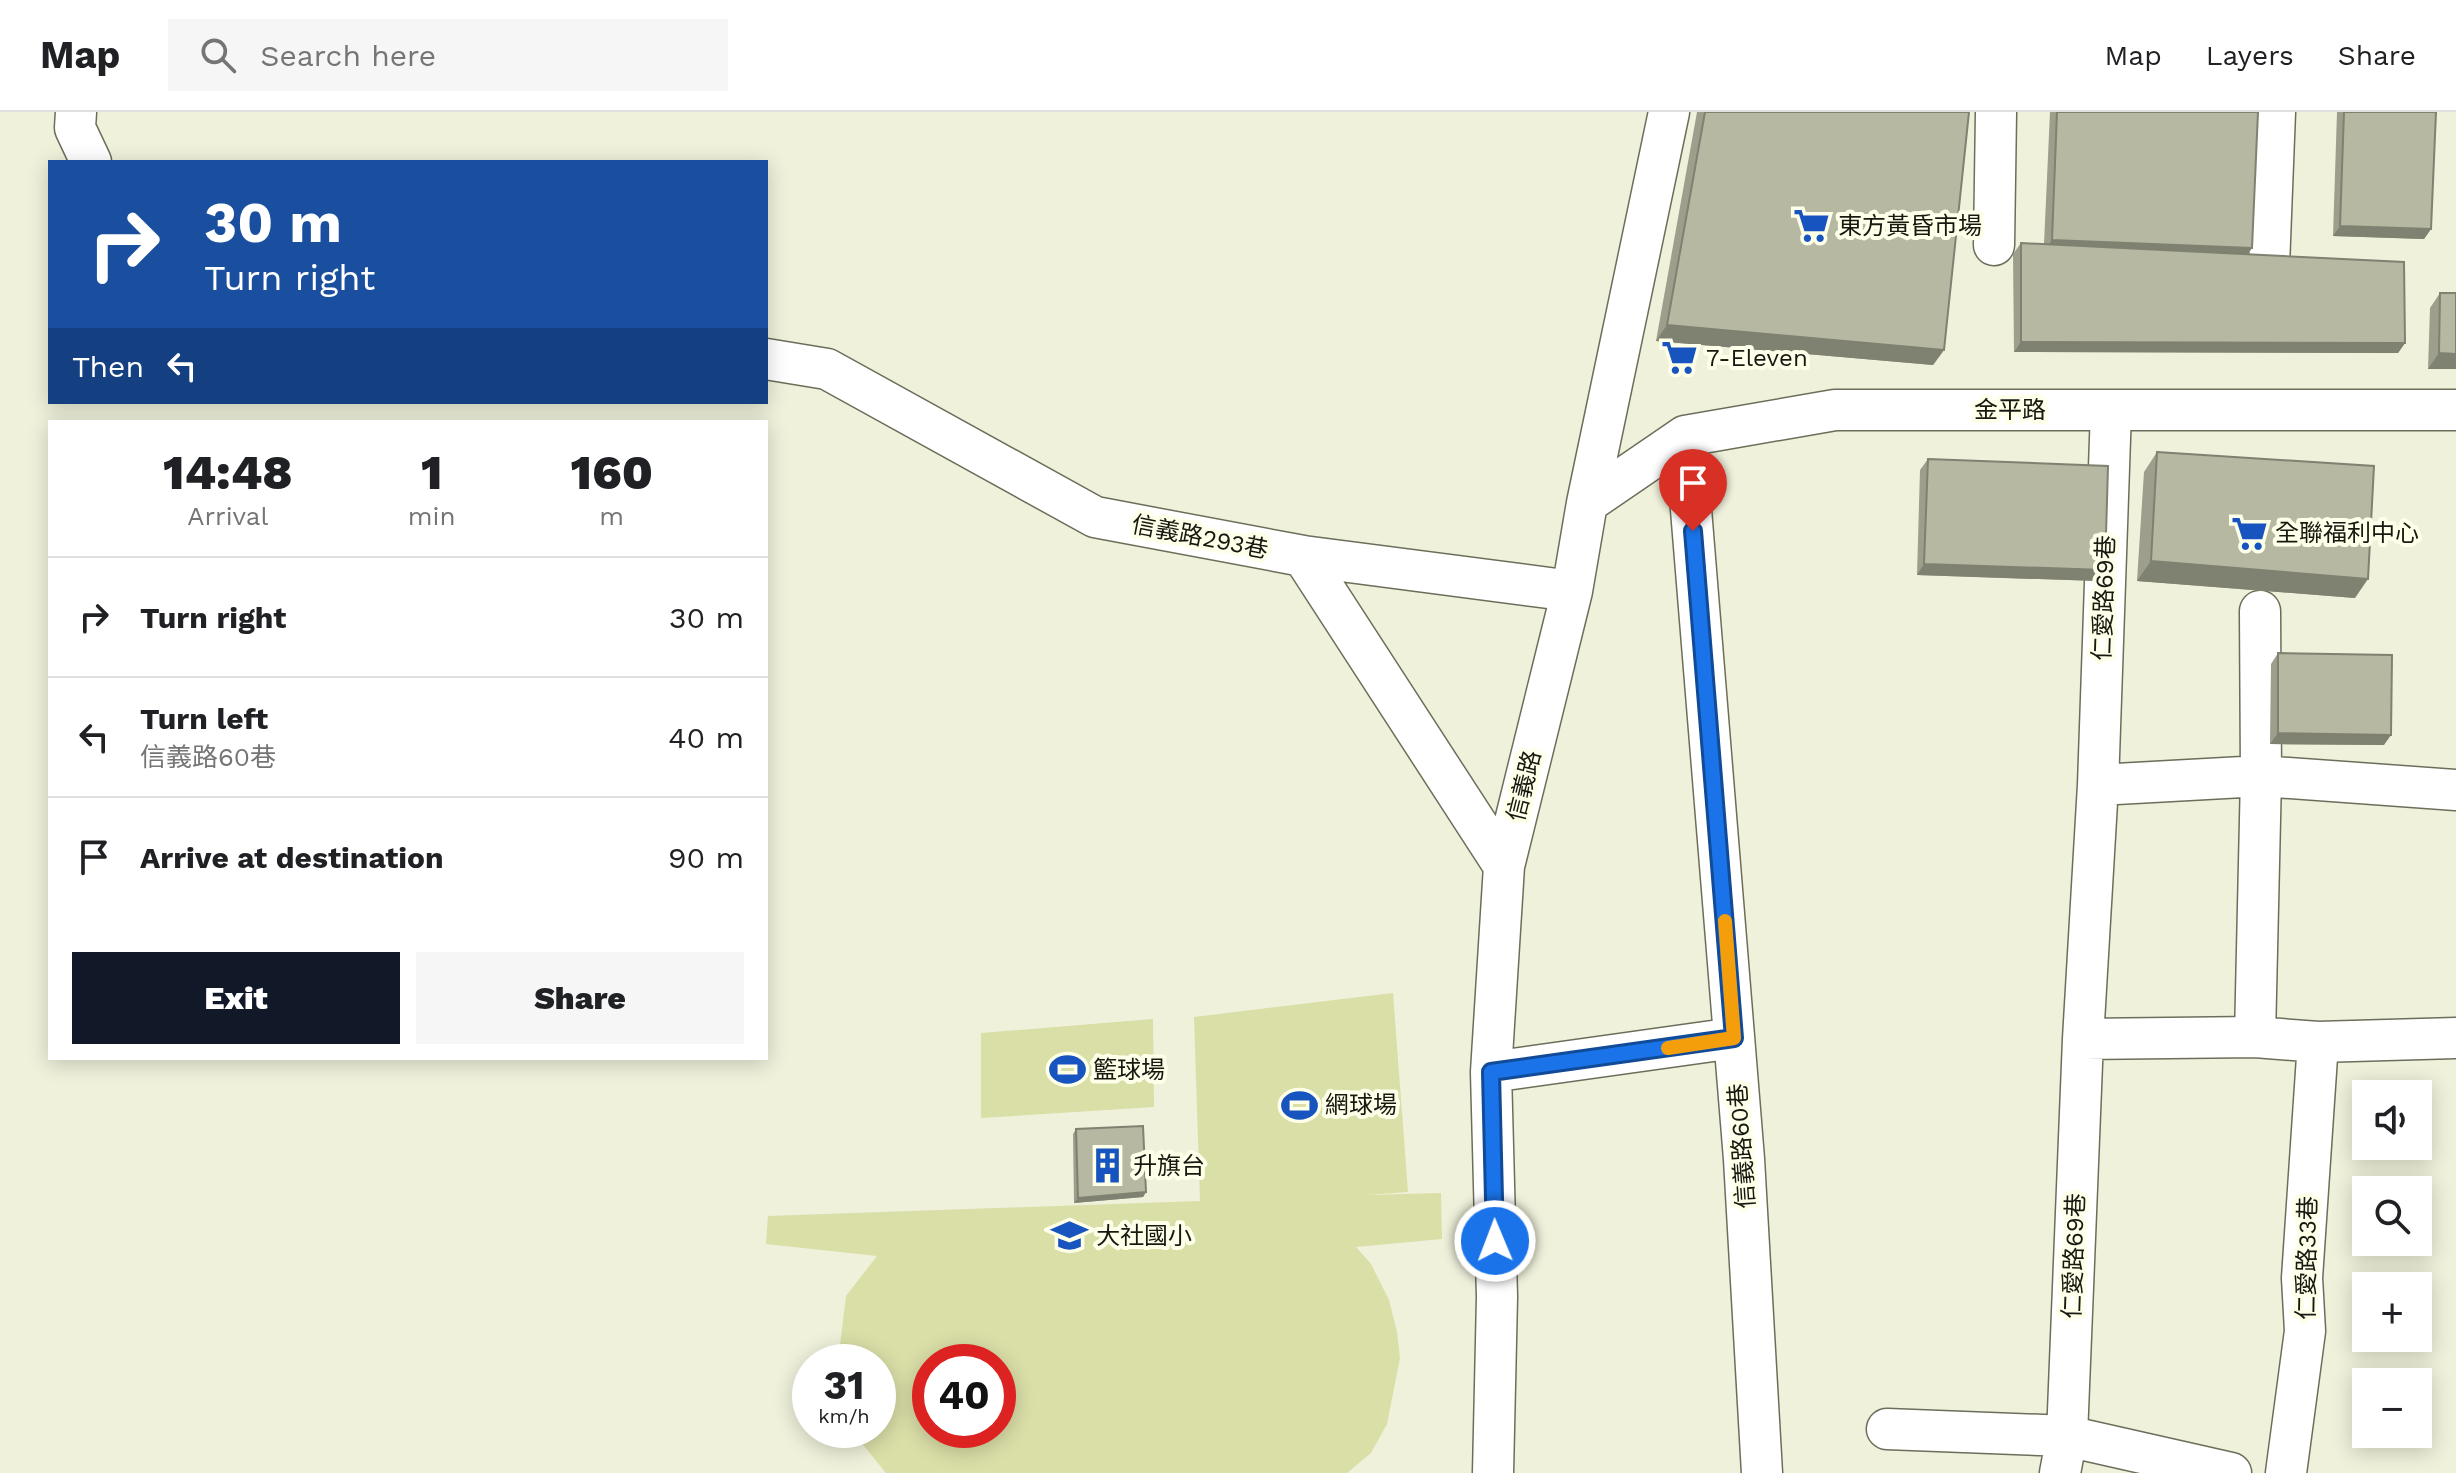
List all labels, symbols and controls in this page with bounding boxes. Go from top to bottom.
search box [168,19,728,91]
text: Map [40,33,120,77]
icon: search [196,33,240,77]
text: Search here [260,38,436,73]
text: Map [2105,39,2162,72]
text: Layers [2206,39,2294,72]
text: Share [2338,39,2416,72]
text: 30 m [204,190,342,256]
icon: right [72,192,176,296]
supermarket icon: 東方黃昏市場 [1793,207,1831,245]
place label: 東方黃昏市場 [1838,212,1982,240]
text: Turn right [204,257,375,299]
supermarket icon: 7-Eleven [1661,339,1699,377]
icon: left [160,344,204,388]
place label: 7-Eleven [1706,344,1808,372]
text: Then [72,349,144,384]
street label: 金平路 [1974,396,2046,424]
text: 14:48 [163,444,293,501]
text: 1 [421,444,442,501]
text: 160 [571,444,653,501]
pin [1659,449,1727,531]
icon: arrive [1671,461,1715,505]
text: Arrival [187,501,268,531]
text: min [408,501,455,531]
text: m [599,501,624,531]
street label: 信義路293巷 [1129,510,1271,564]
supermarket icon: 全聯福利中心 [2230,514,2268,552]
place label: 全聯福利中心 [2275,519,2419,547]
street label: 仁愛路69巷 [2088,535,2120,661]
icon: right [72,595,116,639]
text: Turn right [140,600,286,635]
text: 30 m [669,600,744,635]
text: Turn left [140,701,268,736]
icon: left [72,715,116,759]
text: 40 m [668,720,744,755]
text: 信義路60巷 [140,742,276,772]
street label: 信義路 [1502,748,1546,824]
icon: arrive [72,835,116,879]
text: Arrive at destination [140,840,444,875]
text: 90 m [668,840,744,875]
button: Exit [72,952,400,1044]
button: Share [416,952,744,1044]
sports icon: 籃球場 [1048,1051,1086,1089]
place label: 籃球場 [1093,1056,1165,1084]
map controls [2352,1080,2432,1448]
button: sound [2352,1080,2432,1160]
street label: 信義路60巷 [1724,1082,1760,1210]
sports icon: 網球場 [1280,1086,1318,1124]
place label: 網球場 [1325,1091,1397,1119]
building icon: 升旗台 [1088,1147,1126,1185]
place label: 升旗台 [1133,1152,1205,1180]
button: search [2352,1176,2432,1256]
street label: 仁愛路69巷 [2058,1193,2090,1319]
street label: 仁愛路33巷 [2292,1196,2322,1320]
position arrow [1453,1199,1537,1283]
school or university icon: 大社國小 [1051,1217,1089,1255]
place label: 大社國小 [1096,1222,1192,1250]
button: + [2352,1272,2432,1352]
speed limit sign: 40 [912,1344,1016,1448]
text: 31 [824,1362,864,1409]
button: − [2352,1368,2432,1448]
text: km/h [818,1404,870,1428]

